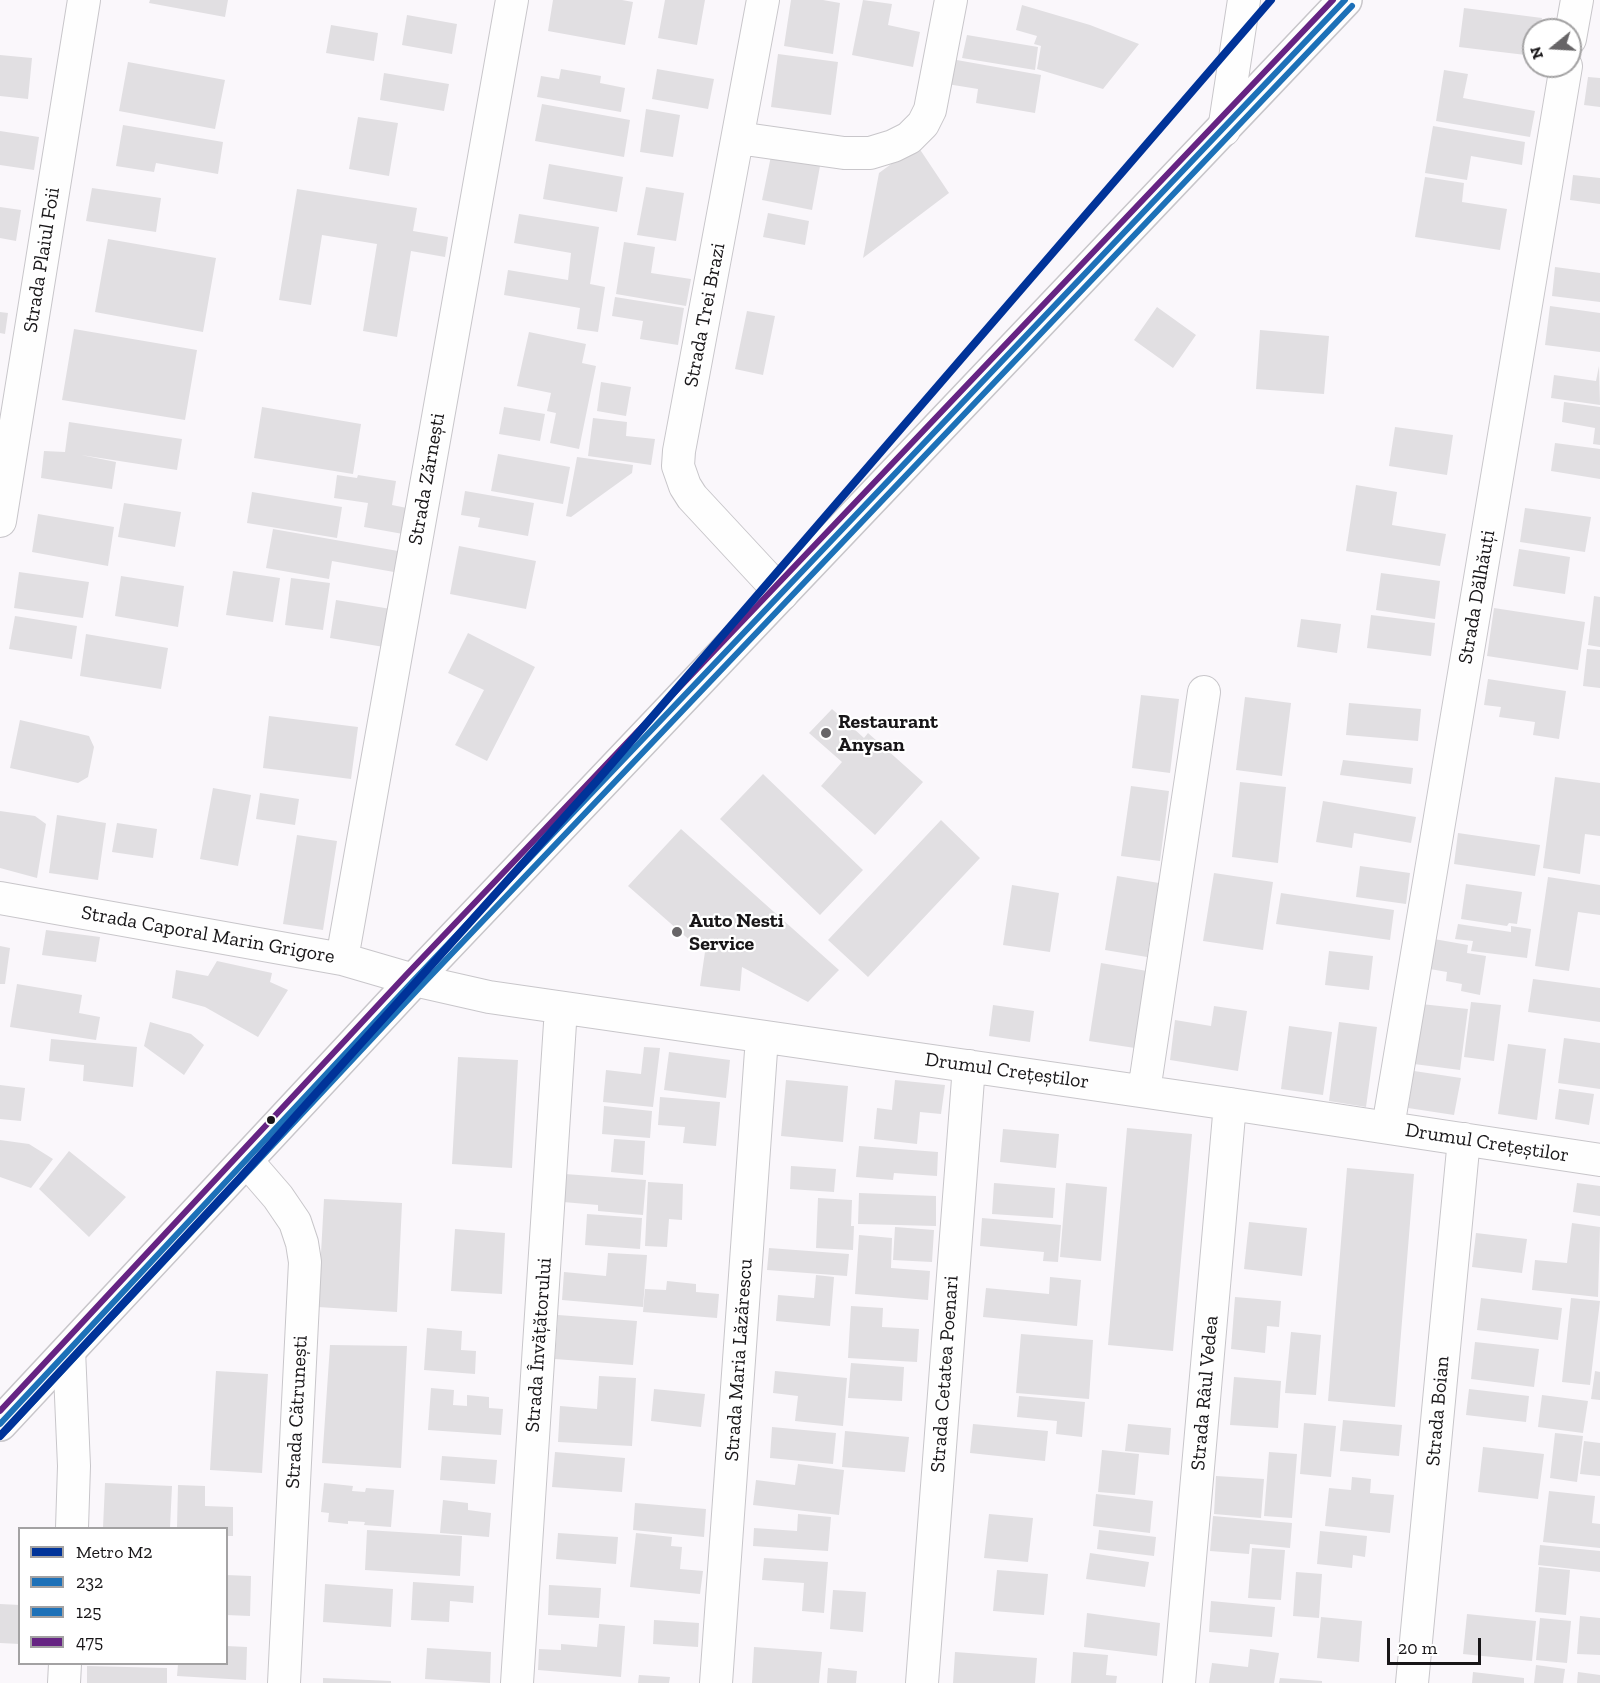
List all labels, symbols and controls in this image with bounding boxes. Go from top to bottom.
north arrow [1522,18,1582,78]
text: N [1525,44,1547,62]
street label: Strada Plaiul Foii [19,186,65,334]
street label: Strada Trei Brazi [679,241,731,389]
street label: Strada Zărnești [404,411,450,547]
street label: Strada Dălhăuți [1453,528,1501,666]
place label: Restaurant Anysan [838,710,938,757]
marker: Restaurant Anysan [819,726,833,740]
street label: Strada Caporal Marin Grigore [79,901,337,969]
place label: Auto Nesti Service [689,909,784,956]
marker: Auto Nesti Service [670,925,684,939]
street label: Drumul Crețeștilor [923,1048,1091,1094]
unlabelled marker [265,1114,277,1126]
street label: Drumul Crețeștilor [1403,1118,1571,1168]
street label: Strada Învățătorului [521,1257,557,1433]
street label: Strada Maria Lăzărescu [720,1258,758,1462]
street label: Strada Cetatea Poenari [926,1275,964,1473]
street label: Strada Râul Vedea [1186,1315,1224,1471]
street label: Strada Cătrunești [281,1335,313,1489]
street label: Strada Boian [1421,1355,1455,1467]
legend [18,1527,228,1665]
text: Metro M2 [76,1541,153,1563]
text: 232 [76,1571,103,1593]
text: 125 [76,1601,101,1623]
scale bar [1390,1626,1484,1664]
text: 475 [76,1631,103,1653]
text: 20 m [1398,1637,1437,1659]

